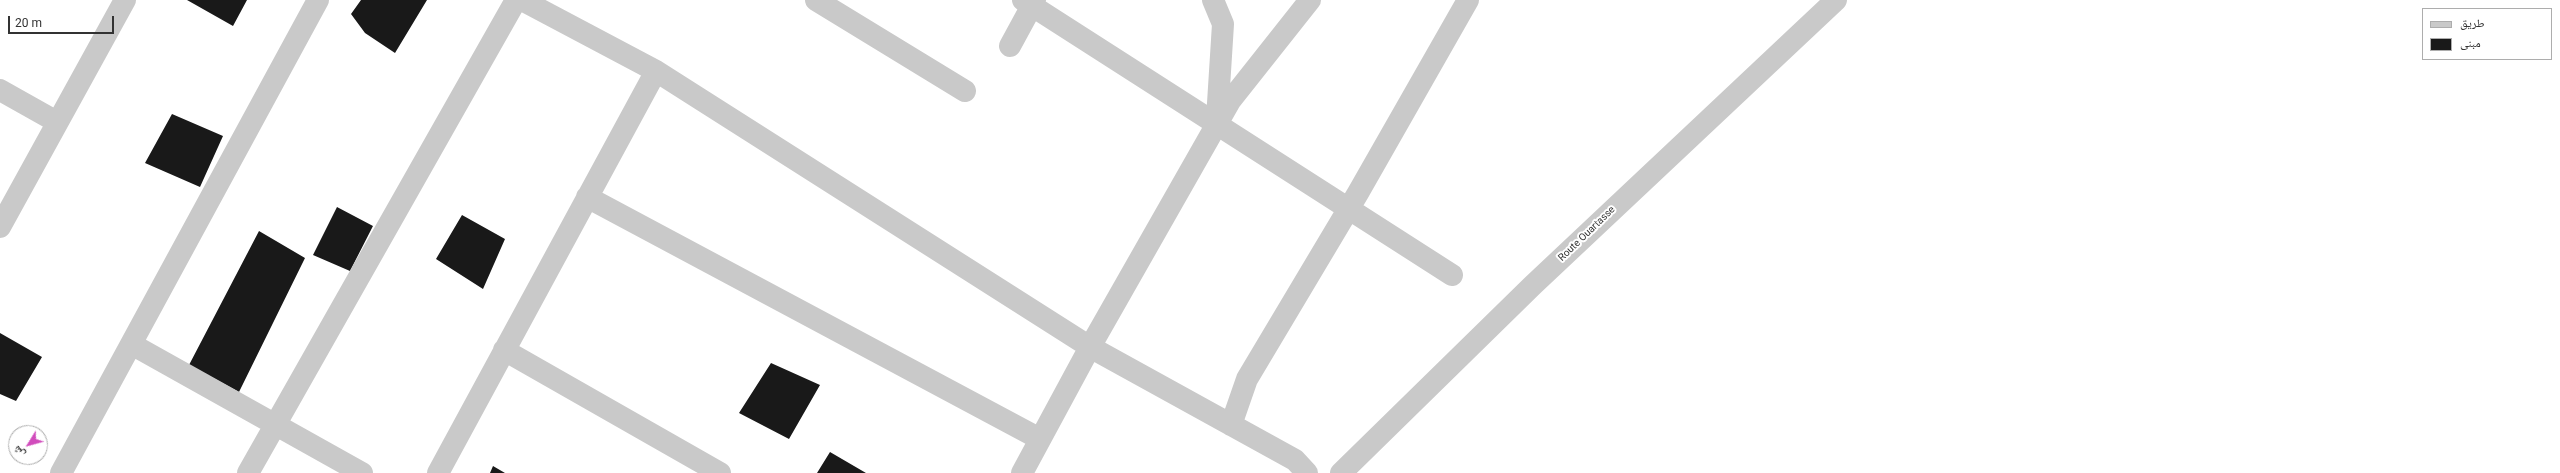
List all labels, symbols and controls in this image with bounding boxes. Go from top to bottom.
scale bar [10,8,116,34]
legend [2422,8,2552,60]
text: 20 m [15,16,42,30]
text: طريق [2460,16,2485,30]
text: مبنى [2460,36,2481,50]
street label: Route Ouartasse [1556,204,1618,264]
north arrow [8,425,48,465]
text: ش [10,443,28,460]

